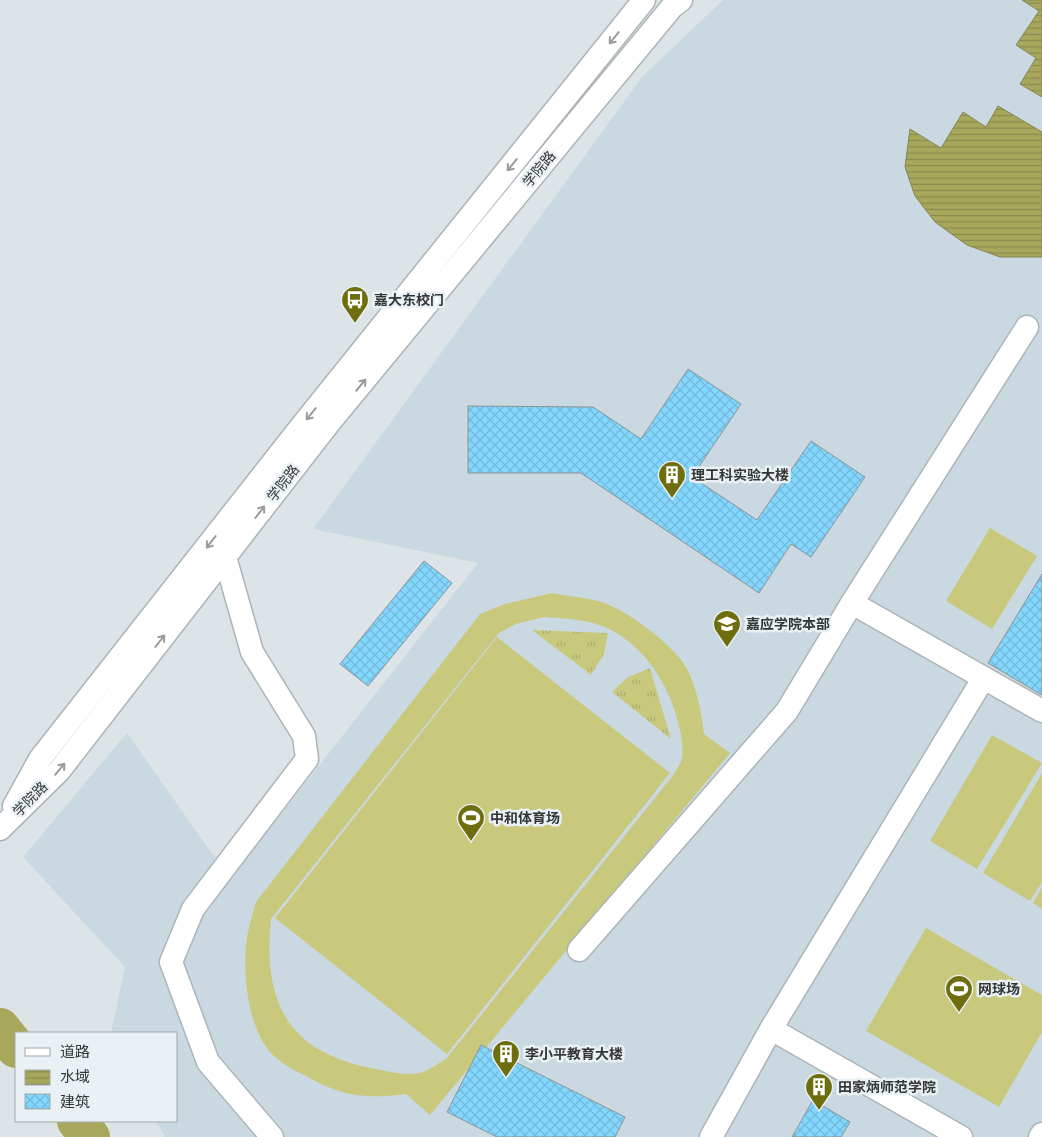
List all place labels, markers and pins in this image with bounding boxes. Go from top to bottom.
bus stop icon: 嘉大东校门 [340,285,370,324]
place label: 嘉大东校门 [374,291,444,309]
building icon: 理工科实验大楼 [657,460,687,499]
place label: 理工科实验大楼 [691,466,789,484]
school or university icon: 嘉应学院本部 [712,609,742,648]
place label: 嘉应学院本部 [746,615,830,633]
sports icon: 中和体育场 [456,803,486,842]
place label: 中和体育场 [490,809,560,827]
sports icon: 网球场 [944,974,974,1013]
place label: 网球场 [978,980,1020,998]
building icon: 李小平教育大楼 [491,1039,521,1078]
place label: 李小平教育大楼 [525,1045,623,1063]
building icon: 田家炳师范学院 [804,1072,834,1111]
place label: 田家炳师范学院 [838,1078,936,1096]

